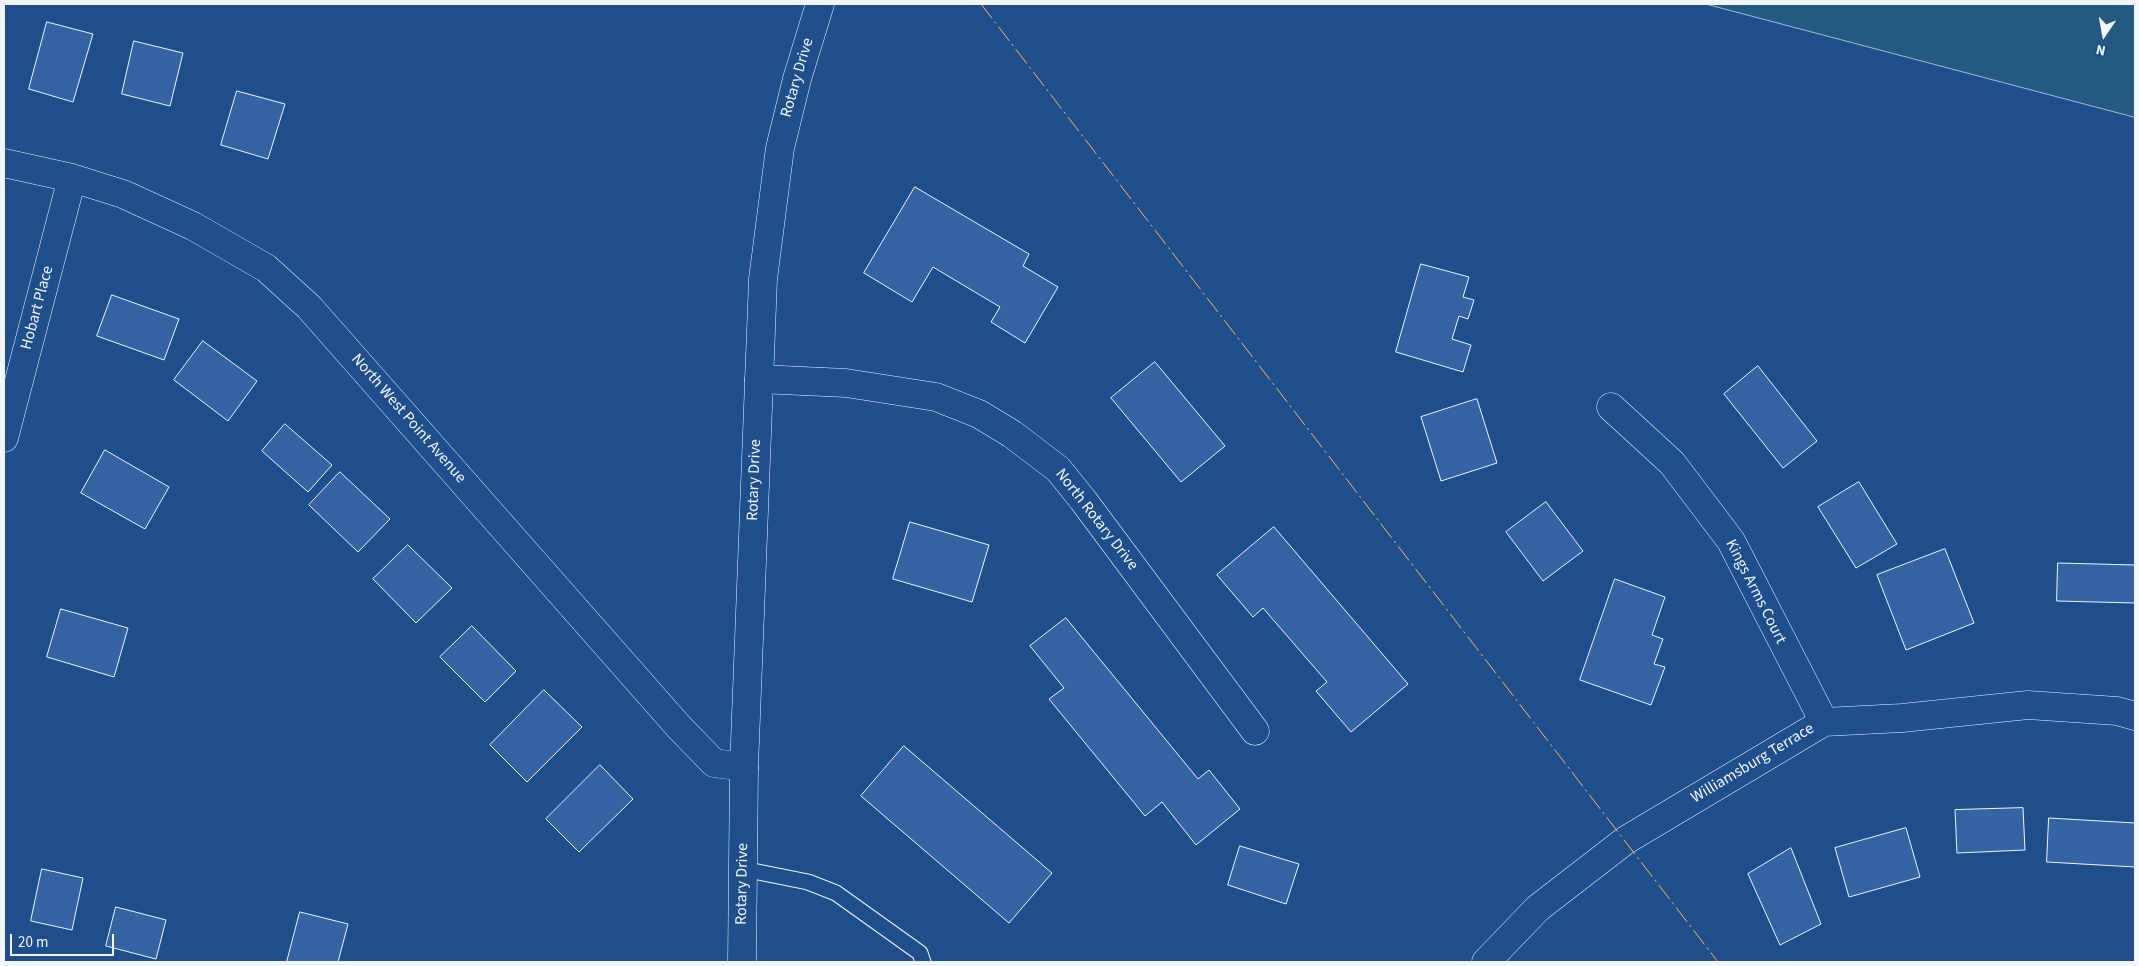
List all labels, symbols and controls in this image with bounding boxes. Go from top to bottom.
north arrow [2079,10,2129,60]
street label: Rotary Drive [778,36,818,120]
text: N [2094,39,2108,60]
street label: Hobart Place [18,264,58,352]
street label: North West Point Avenue [347,350,469,488]
street label: Rotary Drive [744,439,766,521]
street label: North Rotary Drive [1050,465,1142,575]
street label: Kings Arms Court [1720,536,1790,648]
street label: Williamsburg Terrace [1688,720,1818,808]
street label: Rotary Drive [733,843,753,925]
scale bar [12,924,116,956]
text: 20 m [18,932,48,953]

